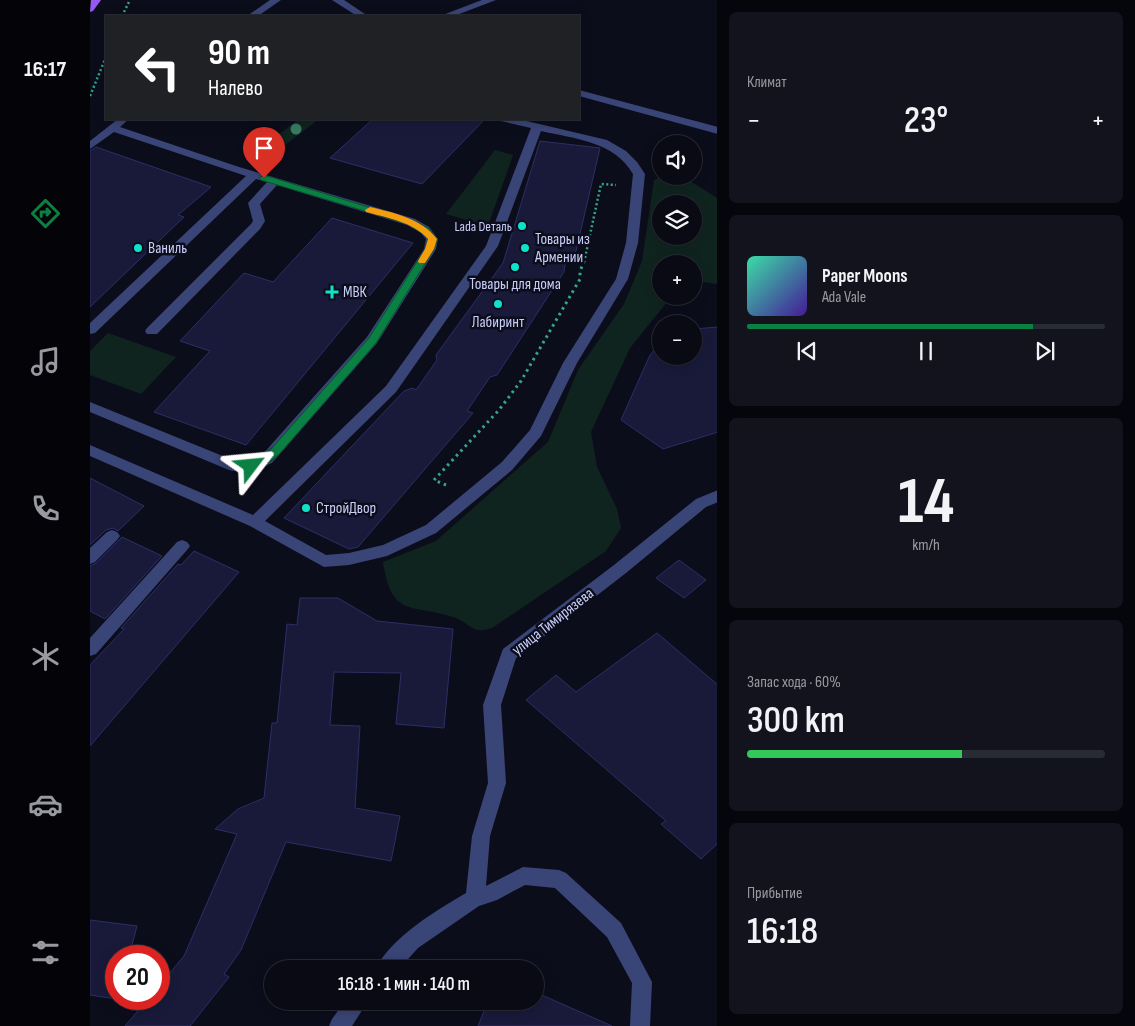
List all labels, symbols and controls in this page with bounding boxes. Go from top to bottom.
text: 90 m [208,32,270,75]
icon: left [125,35,190,100]
text: 16:17 [24,56,66,83]
text: Климат [747,73,787,92]
text: Налево [208,75,263,102]
text: 23° [904,98,948,143]
text: − [747,104,761,137]
text: + [1091,104,1105,137]
pin [243,127,285,178]
icon: arrive [250,134,278,162]
map controls [652,135,702,365]
button: sound [652,135,702,185]
button: layers [652,195,702,245]
icon: directions [28,196,63,231]
place label: Lada Dеталь [454,218,512,235]
marker: Lada Dеталь [516,220,528,232]
place label: Товары из Армении [534,230,590,267]
place label: Ваниль [148,239,187,258]
marker: Ваниль [132,242,144,254]
marker: Товары из Армении [519,242,531,254]
button: + [652,255,702,305]
marker: Товары для дома [509,261,521,273]
text: Paper Moons [822,265,908,288]
place label: Товары для дома [469,275,561,294]
place label: МВК [343,283,368,302]
marker: МВК [325,285,339,299]
text: Ada Vale [822,288,866,307]
marker: Лабиринт [492,298,504,310]
place label: Лабиринт [472,313,525,332]
button: − [652,315,702,365]
icon: previous [793,337,821,365]
icon: pause [912,337,940,365]
icon: next [1031,337,1059,365]
icon: music [28,344,63,379]
position arrow [224,439,276,491]
text: 14 [898,464,954,542]
icon: phone [28,491,63,526]
place label: СтройДвор [316,499,376,518]
marker: СтройДвор [300,502,312,514]
text: km/h [912,536,940,555]
street label: улица Тимирязева [508,584,598,660]
icon: climate [28,639,63,674]
text: Запас хода · 60% [747,673,841,692]
text: 300 km [747,698,845,743]
icon: car [28,787,63,822]
text: Прибытие [747,884,802,903]
text: 16:18 [747,909,818,954]
icon: filters [28,935,63,970]
speed limit sign: 20 [105,945,170,1010]
text: 16:18 · 1 мин · 140 m [338,973,470,996]

